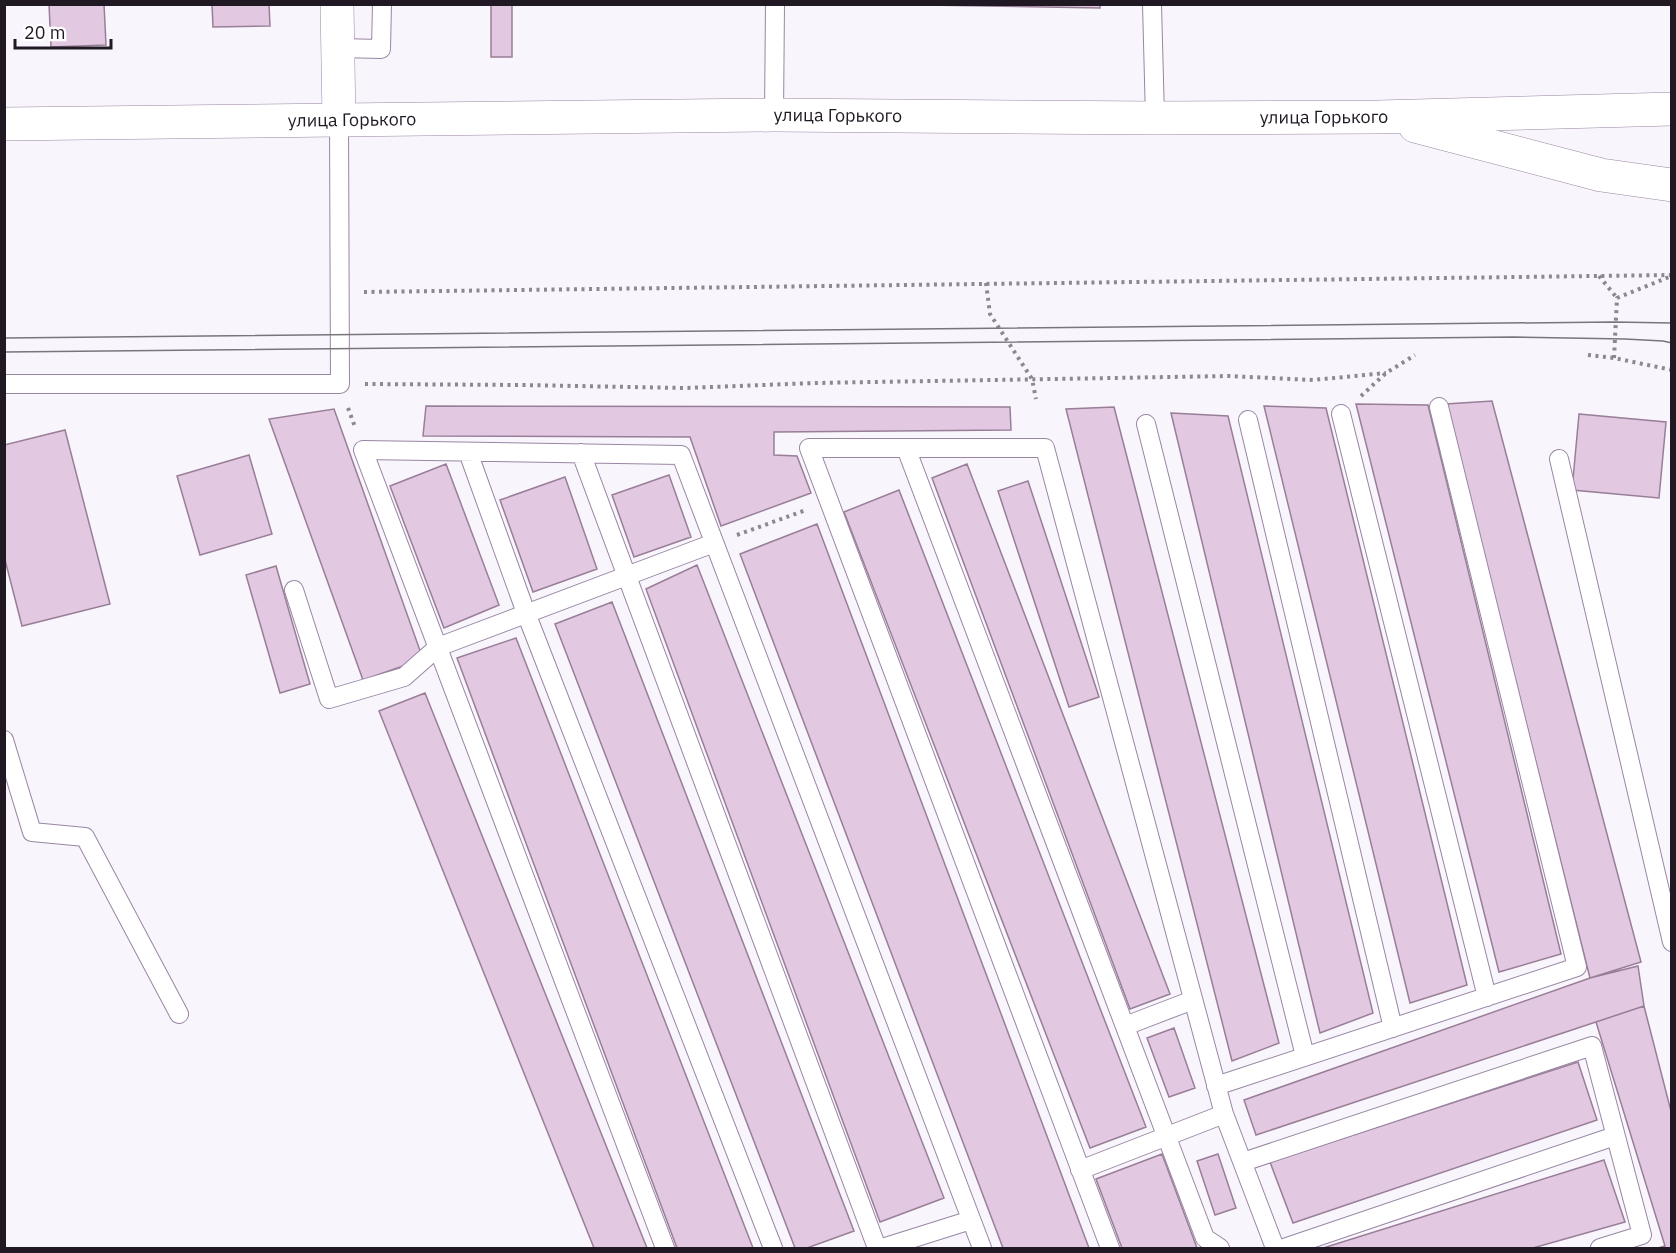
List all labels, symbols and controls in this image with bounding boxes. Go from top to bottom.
scale bar [15,12,111,50]
text: 20 m [24,21,66,44]
street label: улица Горького [774,103,902,127]
street label: улица Горького [1260,105,1389,129]
street label: улица Горького [288,107,416,132]

